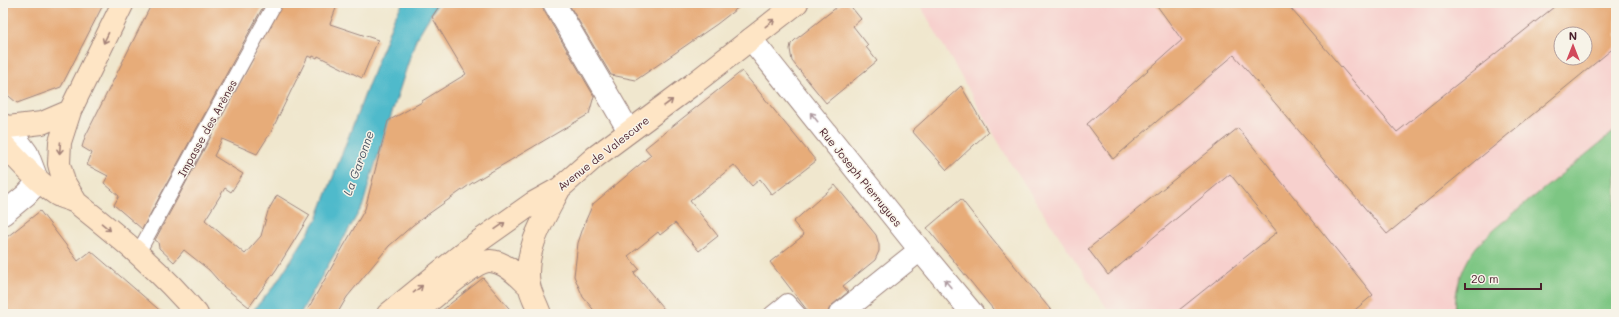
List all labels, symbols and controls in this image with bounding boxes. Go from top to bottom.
one-way arrow [765,19,776,28]
north arrow [1553,26,1593,66]
text: N [1569,28,1577,43]
one-way arrow [102,32,109,44]
street label: Impasse des Arènes [174,77,240,179]
one-way arrow [662,99,673,107]
street label: Avenue de Valescure [554,112,652,194]
one-way arrow [810,112,818,123]
street label: Rue Joseph Pierrugues [816,124,906,230]
water label: La Garonne [339,128,377,198]
one-way arrow [56,141,63,154]
one-way arrow [494,222,505,230]
one-way arrow [101,223,112,232]
scale bar [1465,265,1541,291]
text: 20 m [1471,270,1499,286]
one-way arrow [944,279,953,289]
one-way arrow [413,285,424,294]

